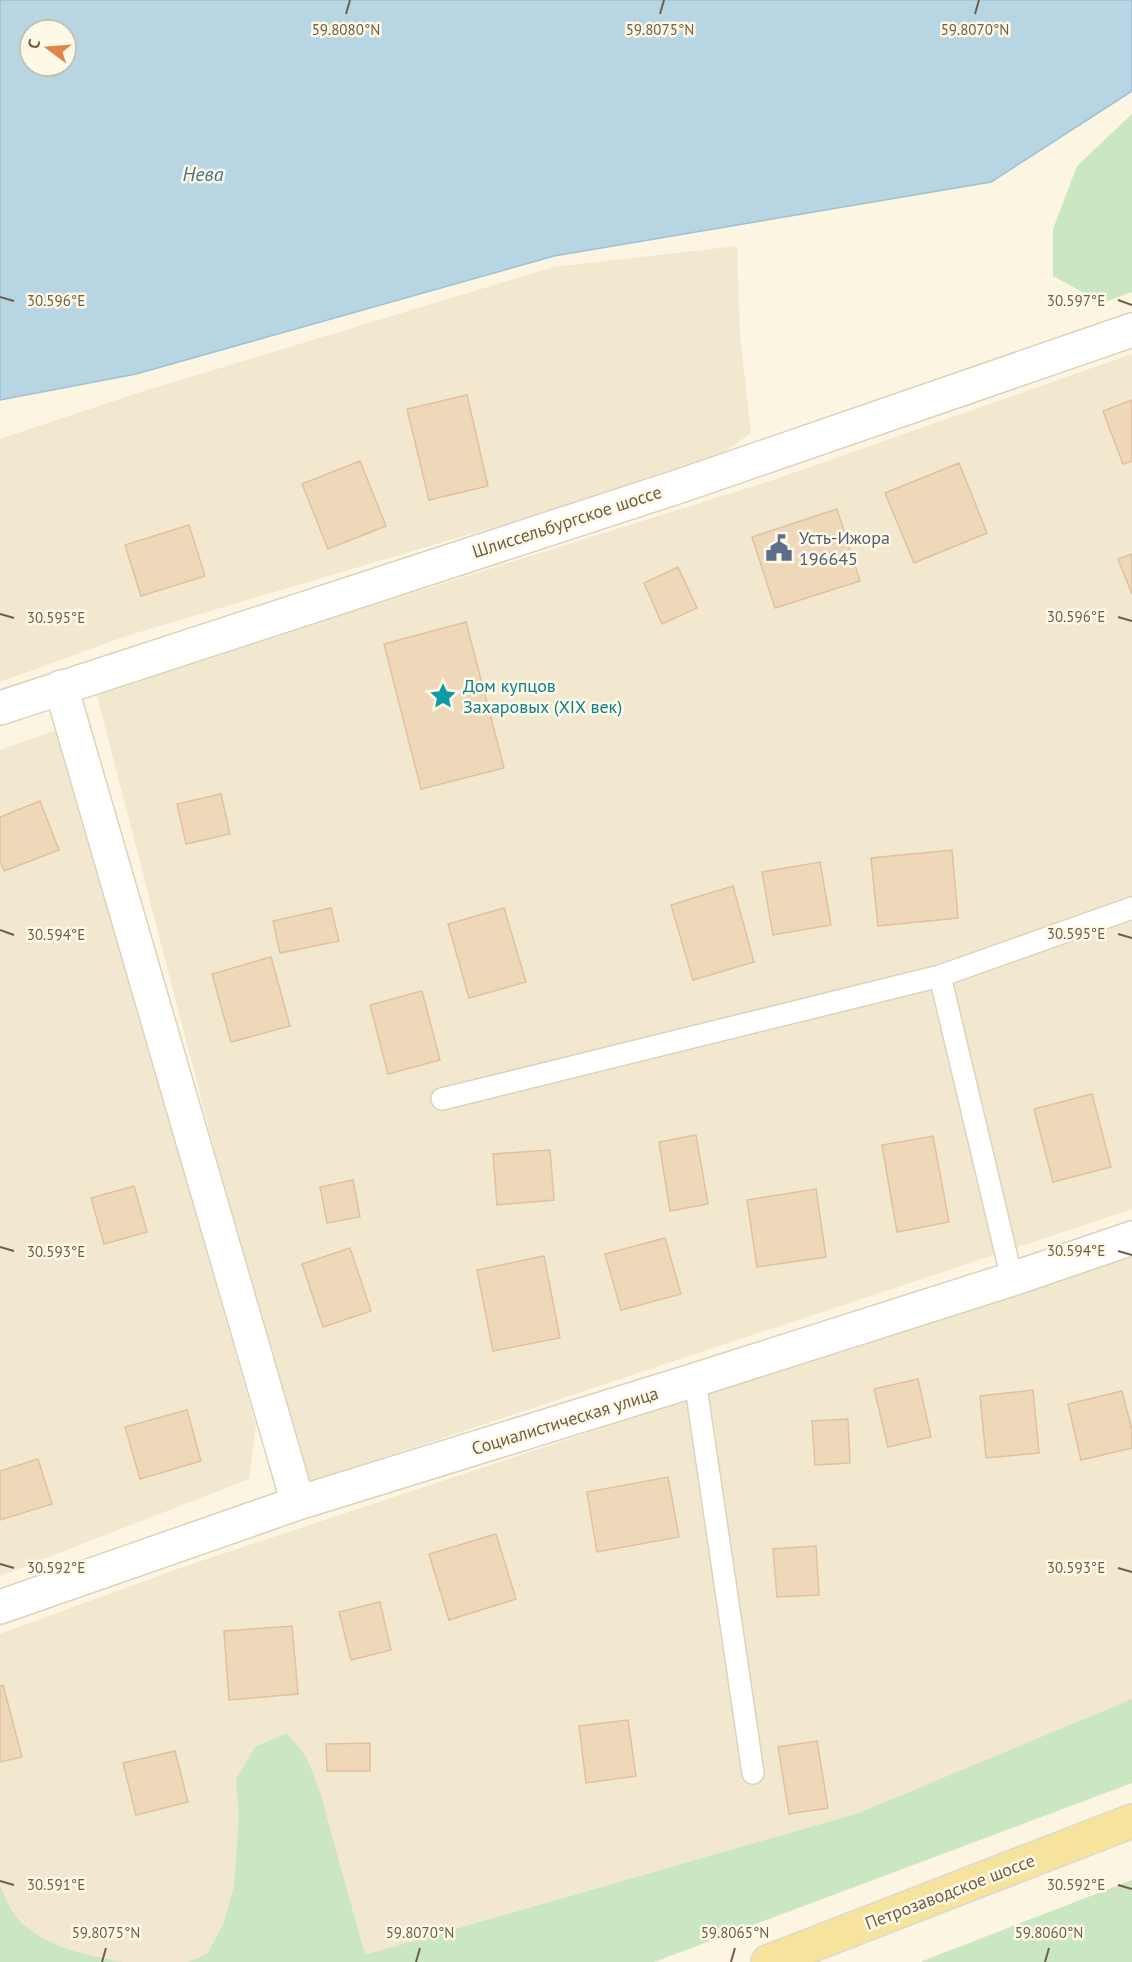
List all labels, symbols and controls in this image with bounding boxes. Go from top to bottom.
north arrow [18,18,78,78]
text: 59.8080°N [312,20,380,39]
text: 59.8075°N [626,20,694,39]
text: 59.8070°N [941,20,1009,39]
text: С [23,37,44,51]
water label: Нева [183,161,224,187]
text: 30.596°E [27,291,85,310]
text: 30.597°E [1047,291,1105,310]
street label: Шлиссельбургское шоссе [469,480,664,563]
place label: Усть-Ижора 196645 [799,526,890,570]
public building icon: Усть-Ижора 196645 [764,533,794,563]
text: 30.596°E [1047,607,1105,626]
text: 30.595°E [27,608,85,627]
place label: Дом купцов Захаровых (XIX век) [463,674,622,718]
place icon: Дом купцов Захаровых (XIX век) [428,681,458,711]
text: 30.595°E [1047,924,1105,943]
text: 30.594°E [27,925,85,944]
text: 30.594°E [1047,1241,1105,1260]
text: 30.593°E [27,1242,85,1261]
street label: Социалистическая улица [469,1381,661,1460]
text: 30.592°E [27,1558,85,1577]
text: 30.593°E [1047,1558,1105,1577]
street label: Петрозаводское шоссе [862,1848,1038,1935]
text: 30.591°E [27,1875,85,1894]
text: 30.592°E [1047,1875,1105,1894]
text: 59.8075°N [72,1923,140,1942]
text: 59.8070°N [386,1923,454,1942]
text: 59.8065°N [701,1923,769,1942]
text: 59.8060°N [1015,1923,1083,1942]

